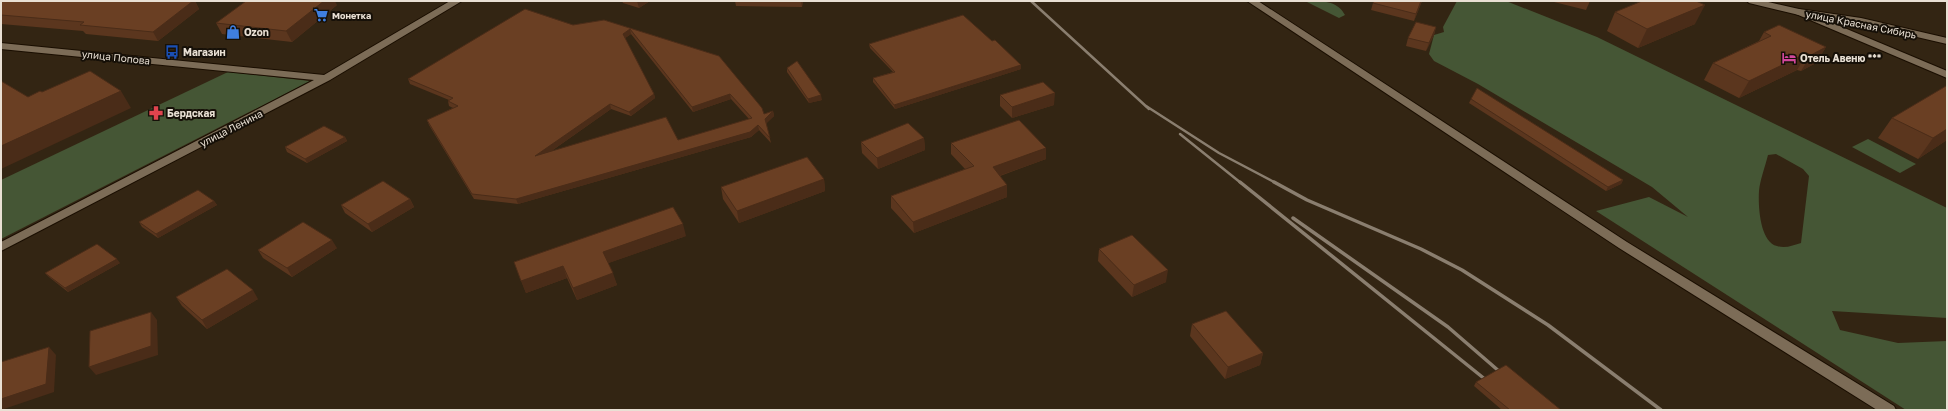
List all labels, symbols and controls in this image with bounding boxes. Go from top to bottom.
supermarket icon: Монетка [313,7,329,23]
street label: улица Красная Сибирь [1805,7,1917,41]
place label: Монетка [332,10,371,21]
shop icon: Ozon [225,24,241,40]
place label: Ozon [244,26,269,38]
bus stop icon: Магазин [164,44,180,60]
place label: Магазин [183,46,226,58]
street label: улица Попова [81,47,151,67]
hotel icon: Отель Авеню *** [1781,50,1797,66]
place label: Отель Авеню *** [1800,52,1882,64]
pharmacy icon: Бердская [148,105,164,121]
place label: Бердская [167,107,215,119]
street label: улица Ленина [198,107,264,149]

